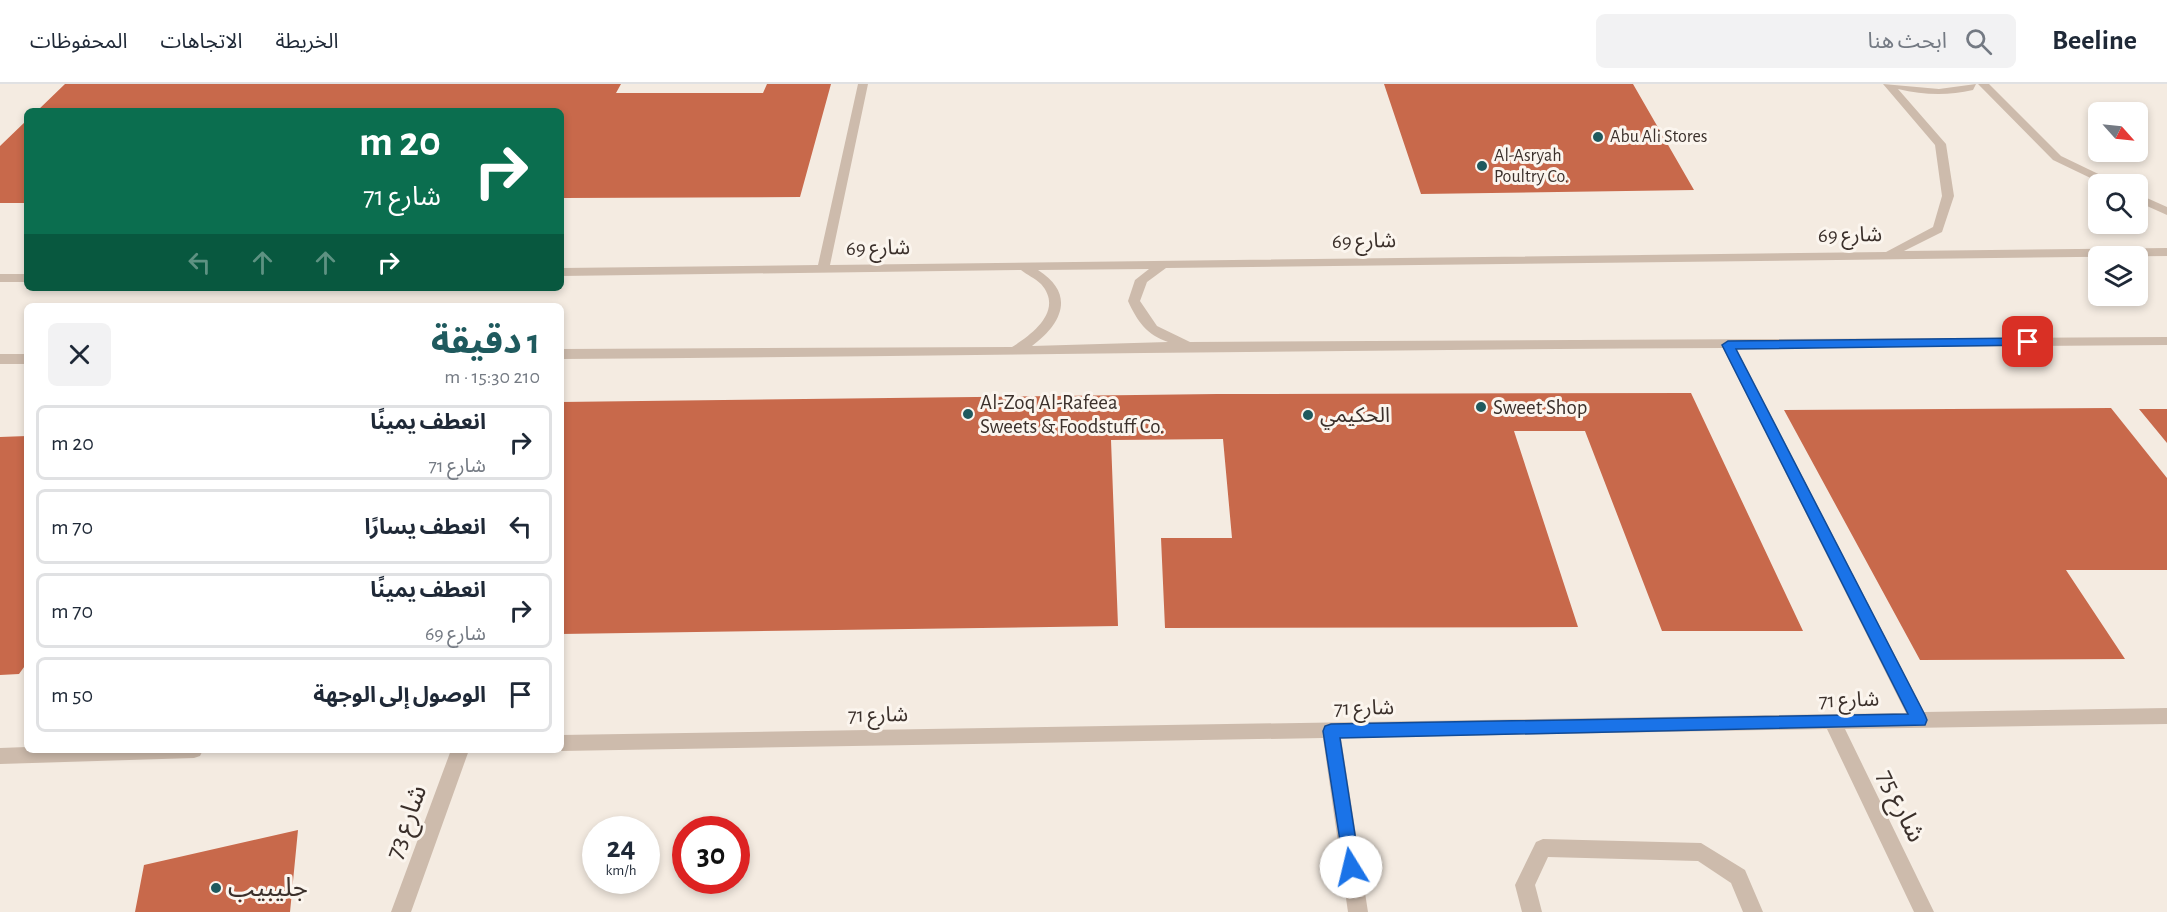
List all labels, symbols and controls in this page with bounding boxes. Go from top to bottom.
search box [1596,14,2016,68]
icon: search [1962,25,1995,58]
text: Beeline [2052,27,2137,55]
text: ابحث هنا [1868,30,1947,52]
text: المحفوظات [30,31,127,52]
text: الاتجاهات [160,31,242,52]
text: الخريطة [275,31,338,52]
north arrow [2088,102,2148,162]
map controls [2088,102,2148,306]
text: 20 m [359,121,441,163]
place label: Abu Ali Stores [1610,128,1707,146]
marker: Abu Ali Stores [1591,130,1605,144]
icon: right [462,132,540,210]
place label: Al-Asryah Poultry Co. [1494,147,1569,186]
marker: Al-Asryah Poultry Co. [1475,159,1489,173]
button: search [2088,174,2148,234]
text: شارع 71 [363,183,441,210]
street label: شارع 69 [1818,224,1882,250]
street label: شارع 69 [1332,230,1396,256]
street label: شارع 69 [846,237,910,263]
icon: left [183,246,216,279]
icon: ahead [246,246,279,279]
icon: ahead [309,246,342,279]
icon: right [372,246,405,279]
button: layers [2088,246,2148,306]
pin [2002,316,2053,367]
button: close [48,323,111,386]
text: 1 دقيقة [431,324,540,360]
icon: arrive [2011,325,2044,358]
text: 210 m · 15:30 [444,367,540,387]
place label: Al-Zoq Al-Rafeea Sweets & Foodstuff Co. [980,392,1164,437]
place label: Sweet Shop [1493,397,1588,418]
marker: Sweet Shop [1474,400,1488,414]
place label: الحكيمي [1320,405,1390,430]
marker: Al-Zoq Al-Rafeea Sweets & Foodstuff Co. [961,407,975,421]
marker: الحكيمي [1301,408,1315,422]
text: انعطف يمينًا [370,411,486,433]
icon: right [504,426,537,459]
text: 20 m [51,432,94,454]
text: شارع 71 [428,456,486,476]
icon: left [504,510,537,543]
text: 70 m [51,516,93,538]
text: انعطف يسارًا [364,516,486,538]
text: انعطف يمينًا [370,579,486,601]
icon: right [504,594,537,627]
text: 70 m [51,600,93,622]
text: شارع 69 [425,624,486,644]
icon: arrive [504,678,537,711]
text: 50 m [51,684,93,706]
text: الوصول إلى الوجهة [313,684,486,706]
street label: شارع 71 [1818,688,1880,716]
street label: شارع 71 [1334,697,1394,723]
street label: شارع 71 [848,704,908,730]
street label: شارع 75 [1868,766,1929,848]
street label: شارع 73 [381,782,436,864]
speed limit sign: 30 [672,816,750,894]
text: 24 [606,833,636,863]
position arrow [1319,835,1383,899]
text: km/h [606,863,636,878]
place label: جليبيب [228,875,308,902]
marker: جليبيب [209,881,223,895]

